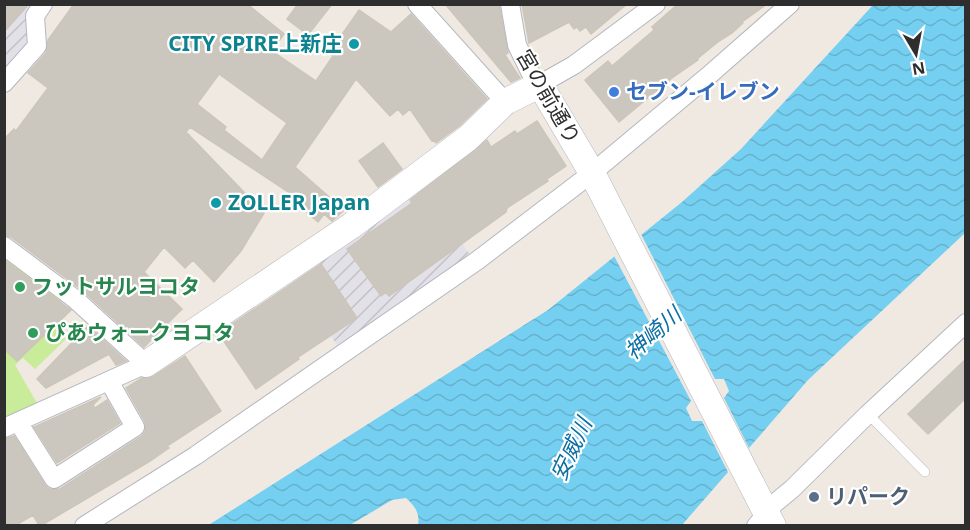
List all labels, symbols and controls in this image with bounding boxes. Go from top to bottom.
north arrow [886,24,946,84]
place label: CITY SPIRE上新庄 [168,29,342,57]
marker: CITY SPIRE上新庄 [347,37,361,51]
street label: 宮の前通り [510,44,587,149]
text: N [910,57,927,81]
place label: セブン-イレブン [626,77,780,105]
marker: セブン-イレブン [607,85,621,99]
place label: ZOLLER Japan [228,188,370,216]
marker: ZOLLER Japan [209,196,223,210]
place label: フットサルヨコタ [32,272,200,300]
marker: フットサルヨコタ [13,280,27,294]
water label: 神崎川 [618,298,689,365]
place label: ぴあウォークヨコタ [45,318,234,346]
marker: ぴあウォークヨコタ [26,326,40,340]
water label: 安威川 [543,411,598,485]
place label: リパーク [826,482,910,510]
marker: リパーク [807,490,821,504]

